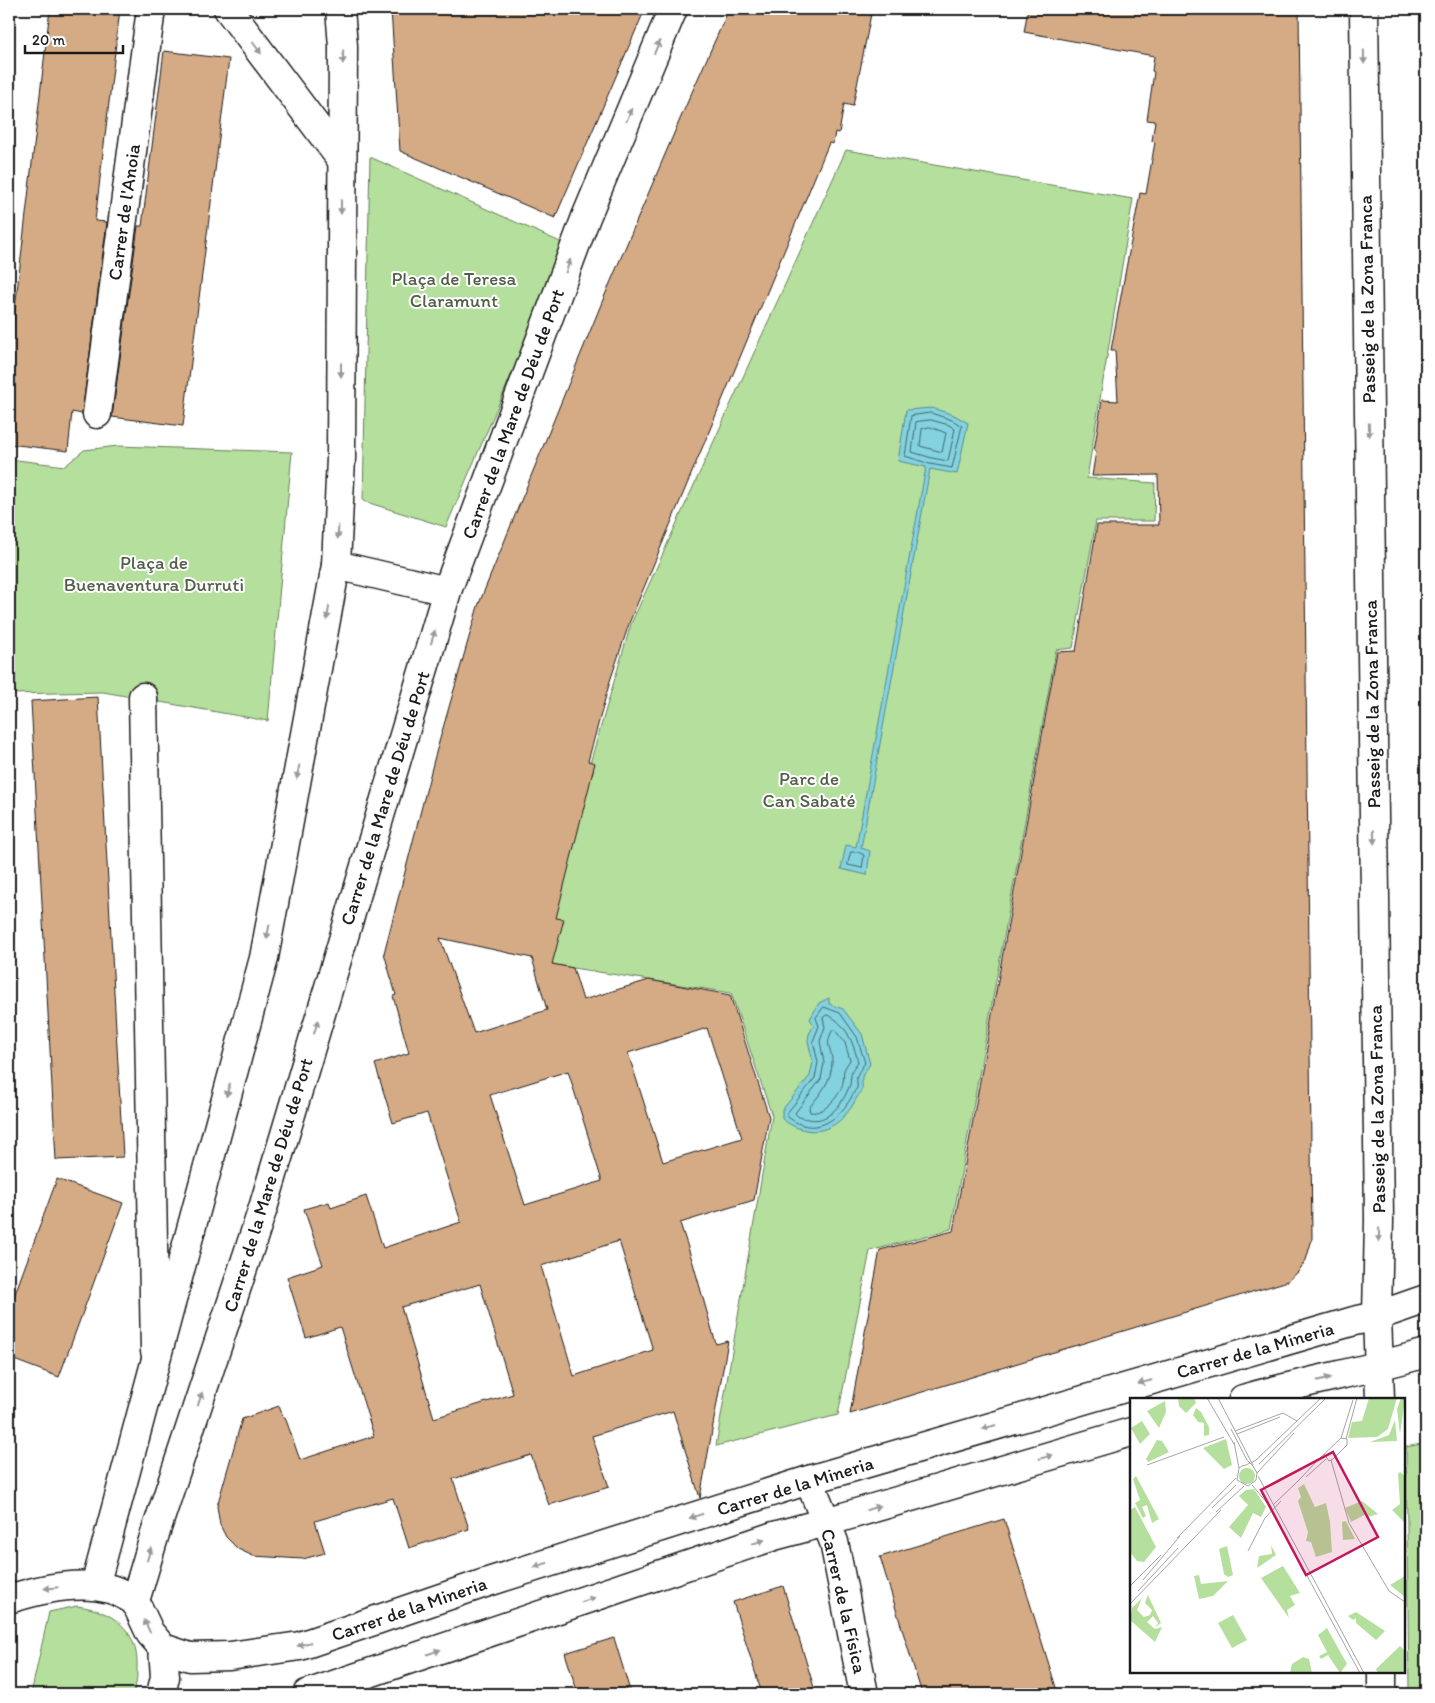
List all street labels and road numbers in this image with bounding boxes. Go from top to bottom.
street label: Carrer de l'Anoia [103,142,145,282]
street label: Passeig de la Zona Franca [1354,194,1380,404]
street label: Carrer de la Mare de Déu de Port [457,286,569,542]
street label: Passeig de la Zona Franca [1359,599,1385,809]
street label: Carrer de la Mare de Déu de Port [335,668,435,928]
street label: Passeig de la Zona Franca [1364,1004,1390,1214]
street label: Carrer de la Mare de Déu de Port [218,1055,318,1315]
street label: Carrer de la Mineria [1174,1317,1336,1383]
street label: Carrer de la Mineria [714,1451,876,1521]
street label: Carrer de la Física [816,1526,872,1676]
street label: Carrer de la Mineria [328,1572,490,1646]

